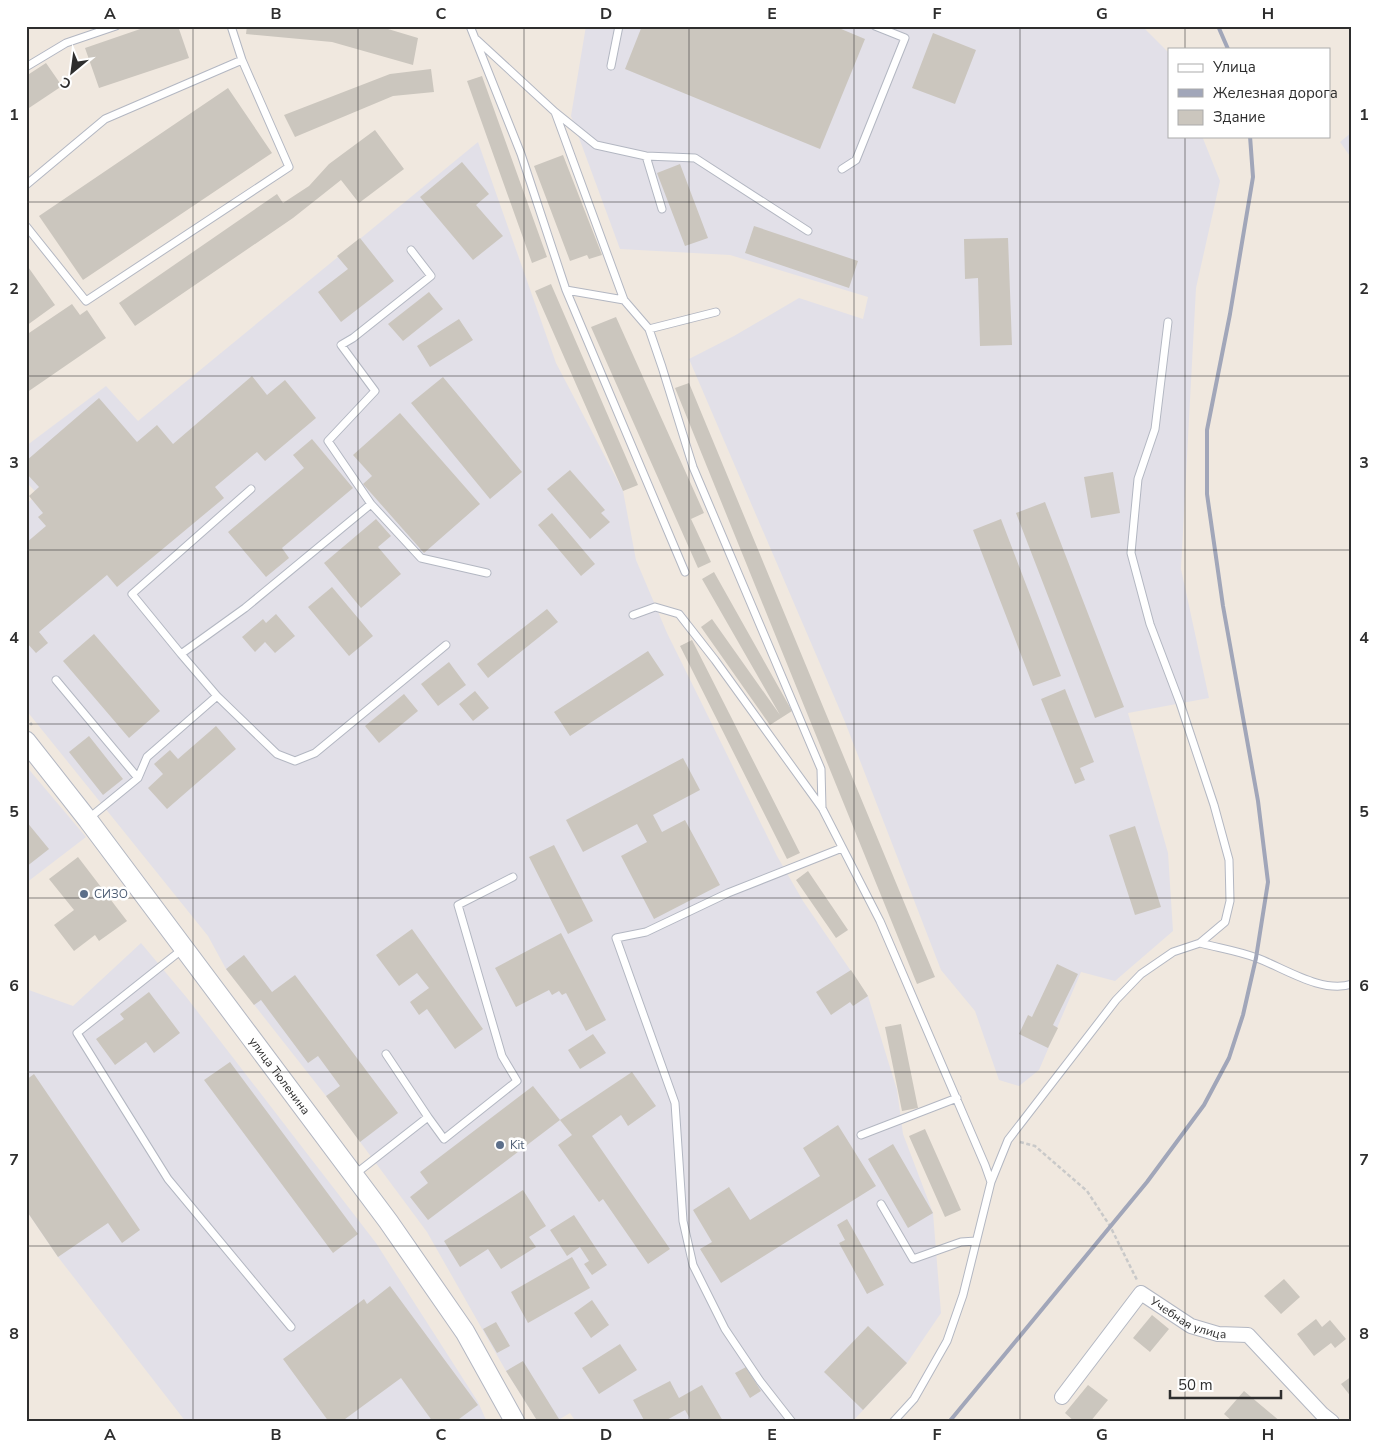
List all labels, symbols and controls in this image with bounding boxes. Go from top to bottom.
text: A [104,3,116,25]
text: B [270,3,282,25]
text: C [436,3,447,25]
text: D [600,3,612,25]
text: E [767,3,777,25]
text: F [933,3,942,25]
text: G [1096,3,1108,25]
text: H [1262,3,1274,25]
north arrow [48,48,98,98]
legend [1168,48,1330,138]
text: Улица [1212,57,1256,77]
text: С [57,72,75,94]
text: Железная дорога [1213,83,1338,103]
text: 1 [9,104,19,126]
text: 1 [1359,104,1369,126]
text: Здание [1213,107,1265,127]
text: 2 [9,278,19,300]
text: 2 [1359,278,1369,300]
text: 3 [9,452,19,474]
text: 3 [1359,452,1369,474]
text: 4 [9,627,19,649]
text: 4 [1359,627,1369,649]
text: 5 [9,801,19,823]
text: 5 [1359,801,1369,823]
place label: СИЗО [94,886,128,902]
marker: СИЗО [78,888,90,900]
text: 6 [9,975,19,997]
text: 6 [1359,975,1369,997]
street label: улица Тюленина [245,1034,314,1118]
place label: Kit [510,1137,525,1153]
marker: Kit [494,1139,506,1151]
text: 7 [9,1149,19,1171]
text: 7 [1359,1149,1369,1171]
street label: Учебная улица [1146,1293,1227,1342]
text: 8 [9,1323,19,1345]
text: 8 [1359,1323,1369,1345]
scale bar [1170,1368,1282,1400]
text: 50 m [1178,1375,1213,1395]
text: A [104,1424,116,1446]
text: B [270,1424,282,1446]
text: C [436,1424,447,1446]
text: D [600,1424,612,1446]
text: E [767,1424,777,1446]
text: F [933,1424,942,1446]
text: G [1096,1424,1108,1446]
text: H [1262,1424,1274,1446]

